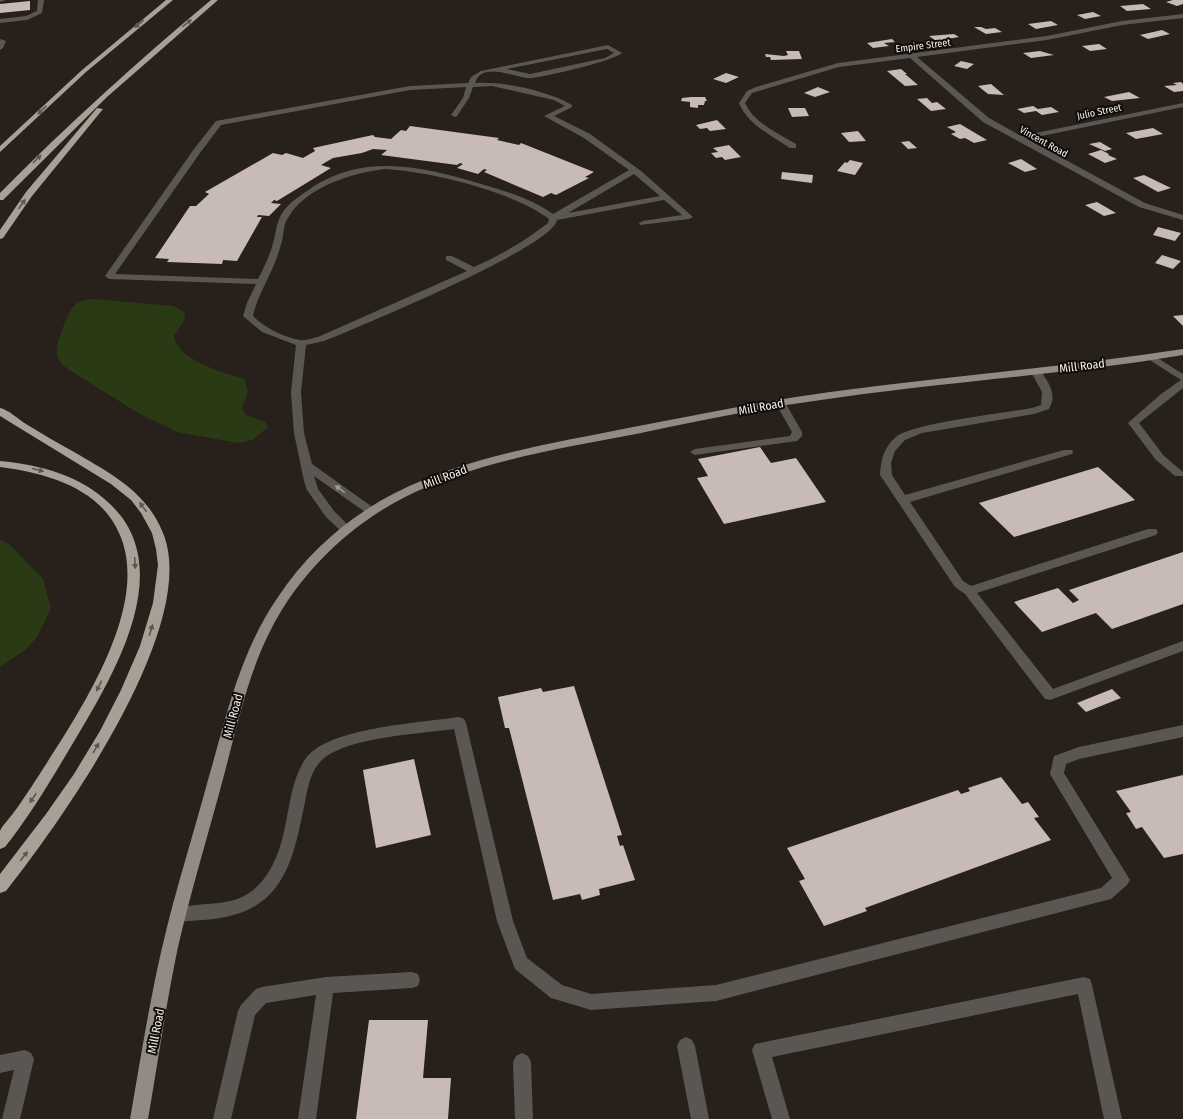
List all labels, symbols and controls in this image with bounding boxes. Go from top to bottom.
one-way arrow [182,19,193,27]
one-way arrow [134,20,145,29]
street label: Empire Street [895,37,952,55]
street label: Julio Street [1076,101,1123,123]
one-way arrow [37,105,46,114]
street label: Vincent Road [1017,124,1070,160]
one-way arrow [32,155,42,164]
one-way arrow [18,198,26,209]
street label: Mill Road [1059,356,1105,376]
street label: Mill Road [737,396,785,418]
street label: Mill Road [421,462,469,492]
one-way arrow [32,468,45,474]
one-way arrow [334,485,345,494]
one-way arrow [138,501,147,512]
one-way arrow [131,557,138,569]
one-way arrow [148,624,154,636]
one-way arrow [96,681,102,692]
street label: Mill Road [220,692,246,740]
one-way arrow [93,742,100,754]
one-way arrow [29,793,37,803]
one-way arrow [20,850,29,861]
street label: Mill Road [145,1007,167,1055]

